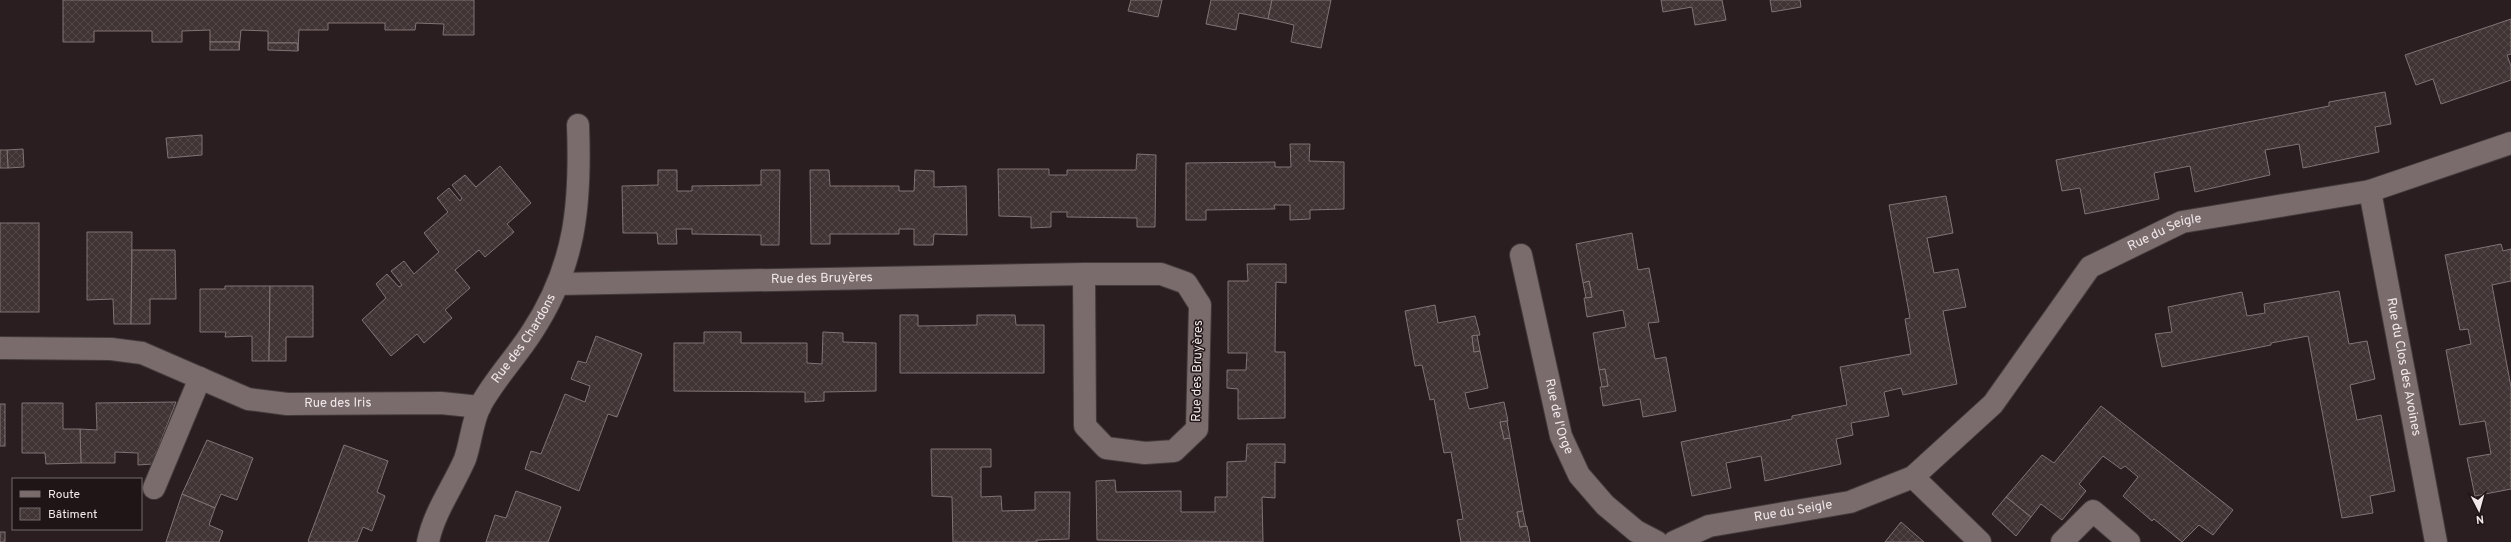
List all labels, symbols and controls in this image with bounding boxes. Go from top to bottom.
street label: Rue du Seigle [2125,211,2203,255]
street label: Rue des Bruyères [771,270,873,288]
street label: Rue des Chardons [489,291,560,387]
street label: Rue du Clos des Avoines [2382,296,2424,437]
street label: Rue des Bruyères [1189,320,1207,422]
street label: Rue de l'Orge [1541,377,1576,457]
street label: Rue des Iris [304,395,372,412]
legend [12,478,142,530]
text: Route [48,487,80,503]
north arrow [2459,490,2499,530]
street label: Rue du Seigle [1753,497,1834,526]
text: Bâtiment [48,507,98,523]
text: N [2475,512,2485,526]

